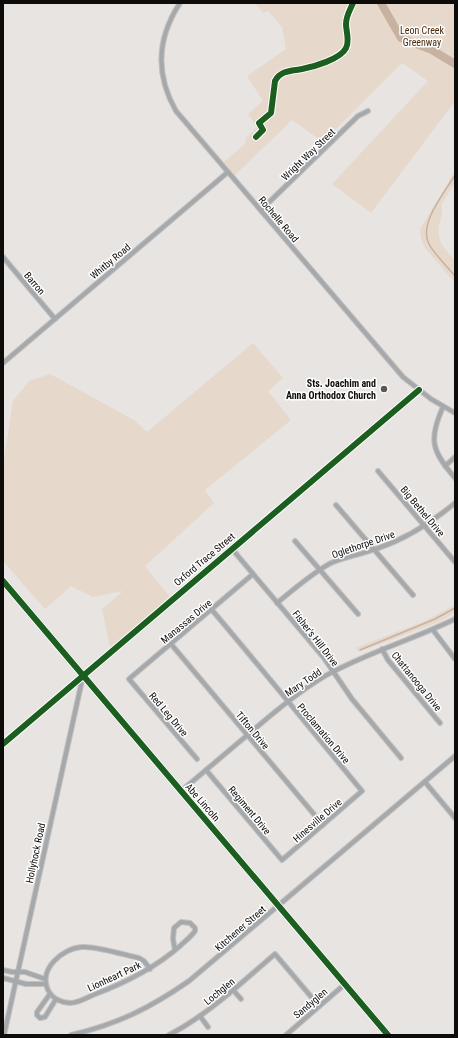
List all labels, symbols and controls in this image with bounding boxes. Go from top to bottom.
park label: Leon Creek Greenway [400,25,445,48]
street label: Wright Way Street [279,126,337,183]
street label: Rochelle Road [256,194,301,244]
street label: Whitby Road [88,241,133,281]
street label: Barron [22,270,47,297]
place label: Sts. Joachim and Anna Orthodox Church [286,378,376,401]
marker: Sts. Joachim and Anna Orthodox Church [379,384,389,394]
street label: Big Bethel Drive [398,484,447,539]
street label: Oglethorpe Drive [330,528,396,560]
street label: Oxford Trace Street [172,531,237,588]
street label: Manassas Drive [159,597,214,646]
street label: Fisher's Hill Drive [290,608,341,669]
street label: Chattanooga Drive [389,650,444,713]
street label: Mary Todd [283,666,324,699]
street label: Red Leg Drive [147,690,190,739]
street label: Proclamation Drive [295,701,352,766]
street label: Tifton Drive [234,709,272,752]
street label: Abe Lincoln [183,781,222,824]
street label: Regiment Drive [226,784,273,837]
street label: Hinesville Drive [291,796,344,844]
street label: Hollyhock Road [24,822,47,884]
street label: Kitchener Street [213,903,268,953]
street label: Lionheart Park [86,959,143,994]
street label: Lochglen [202,976,237,1007]
street label: Sandyglen [291,986,330,1021]

